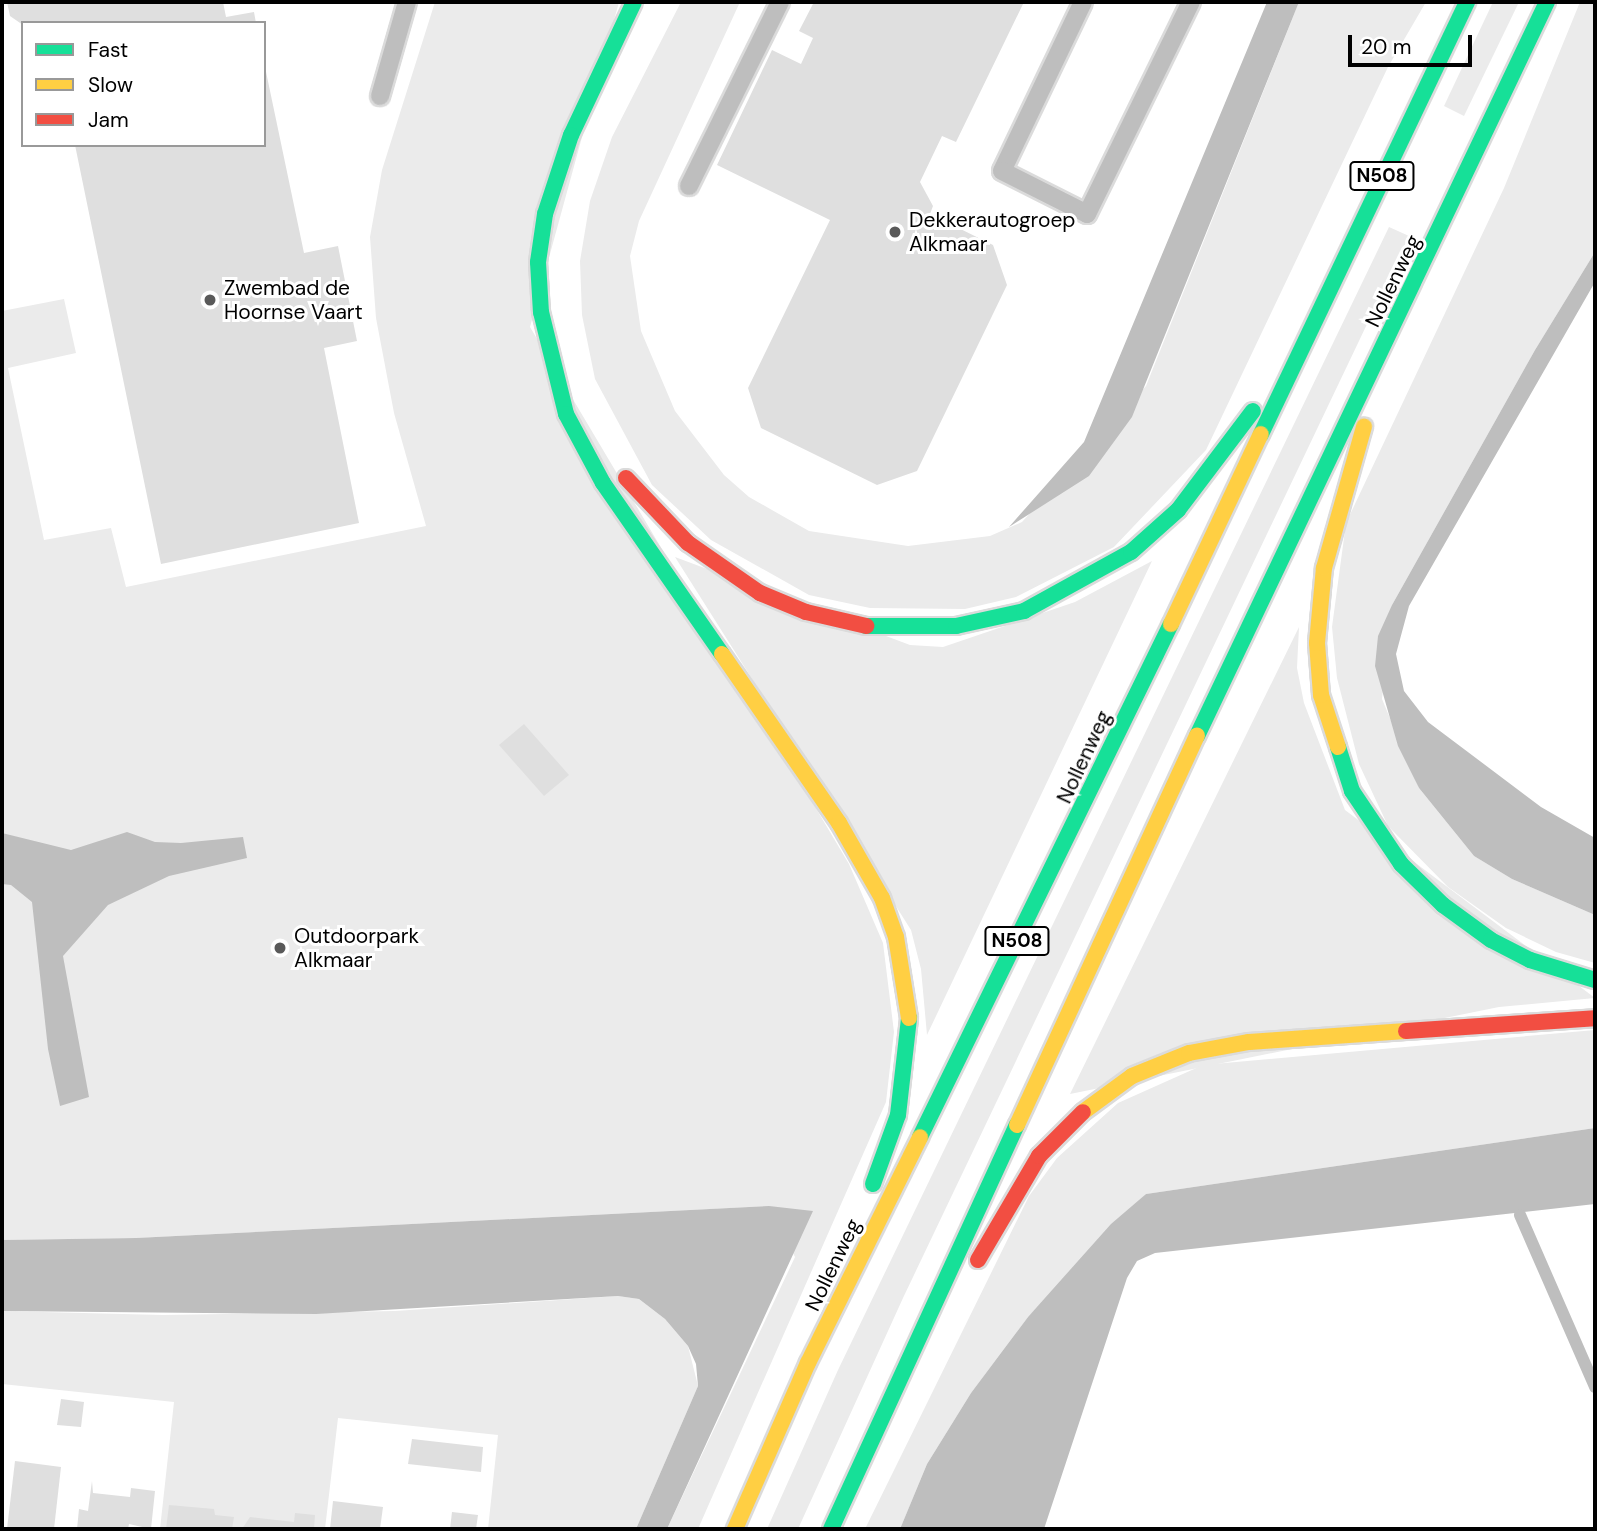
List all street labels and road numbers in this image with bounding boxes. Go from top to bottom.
road number: N508 [1349,160,1415,192]
street label: Nollenweg [1360,231,1426,331]
street label: Nollenweg [1052,707,1116,807]
road number: N508 [984,925,1050,956]
street label: Nollenweg [800,1215,866,1315]

